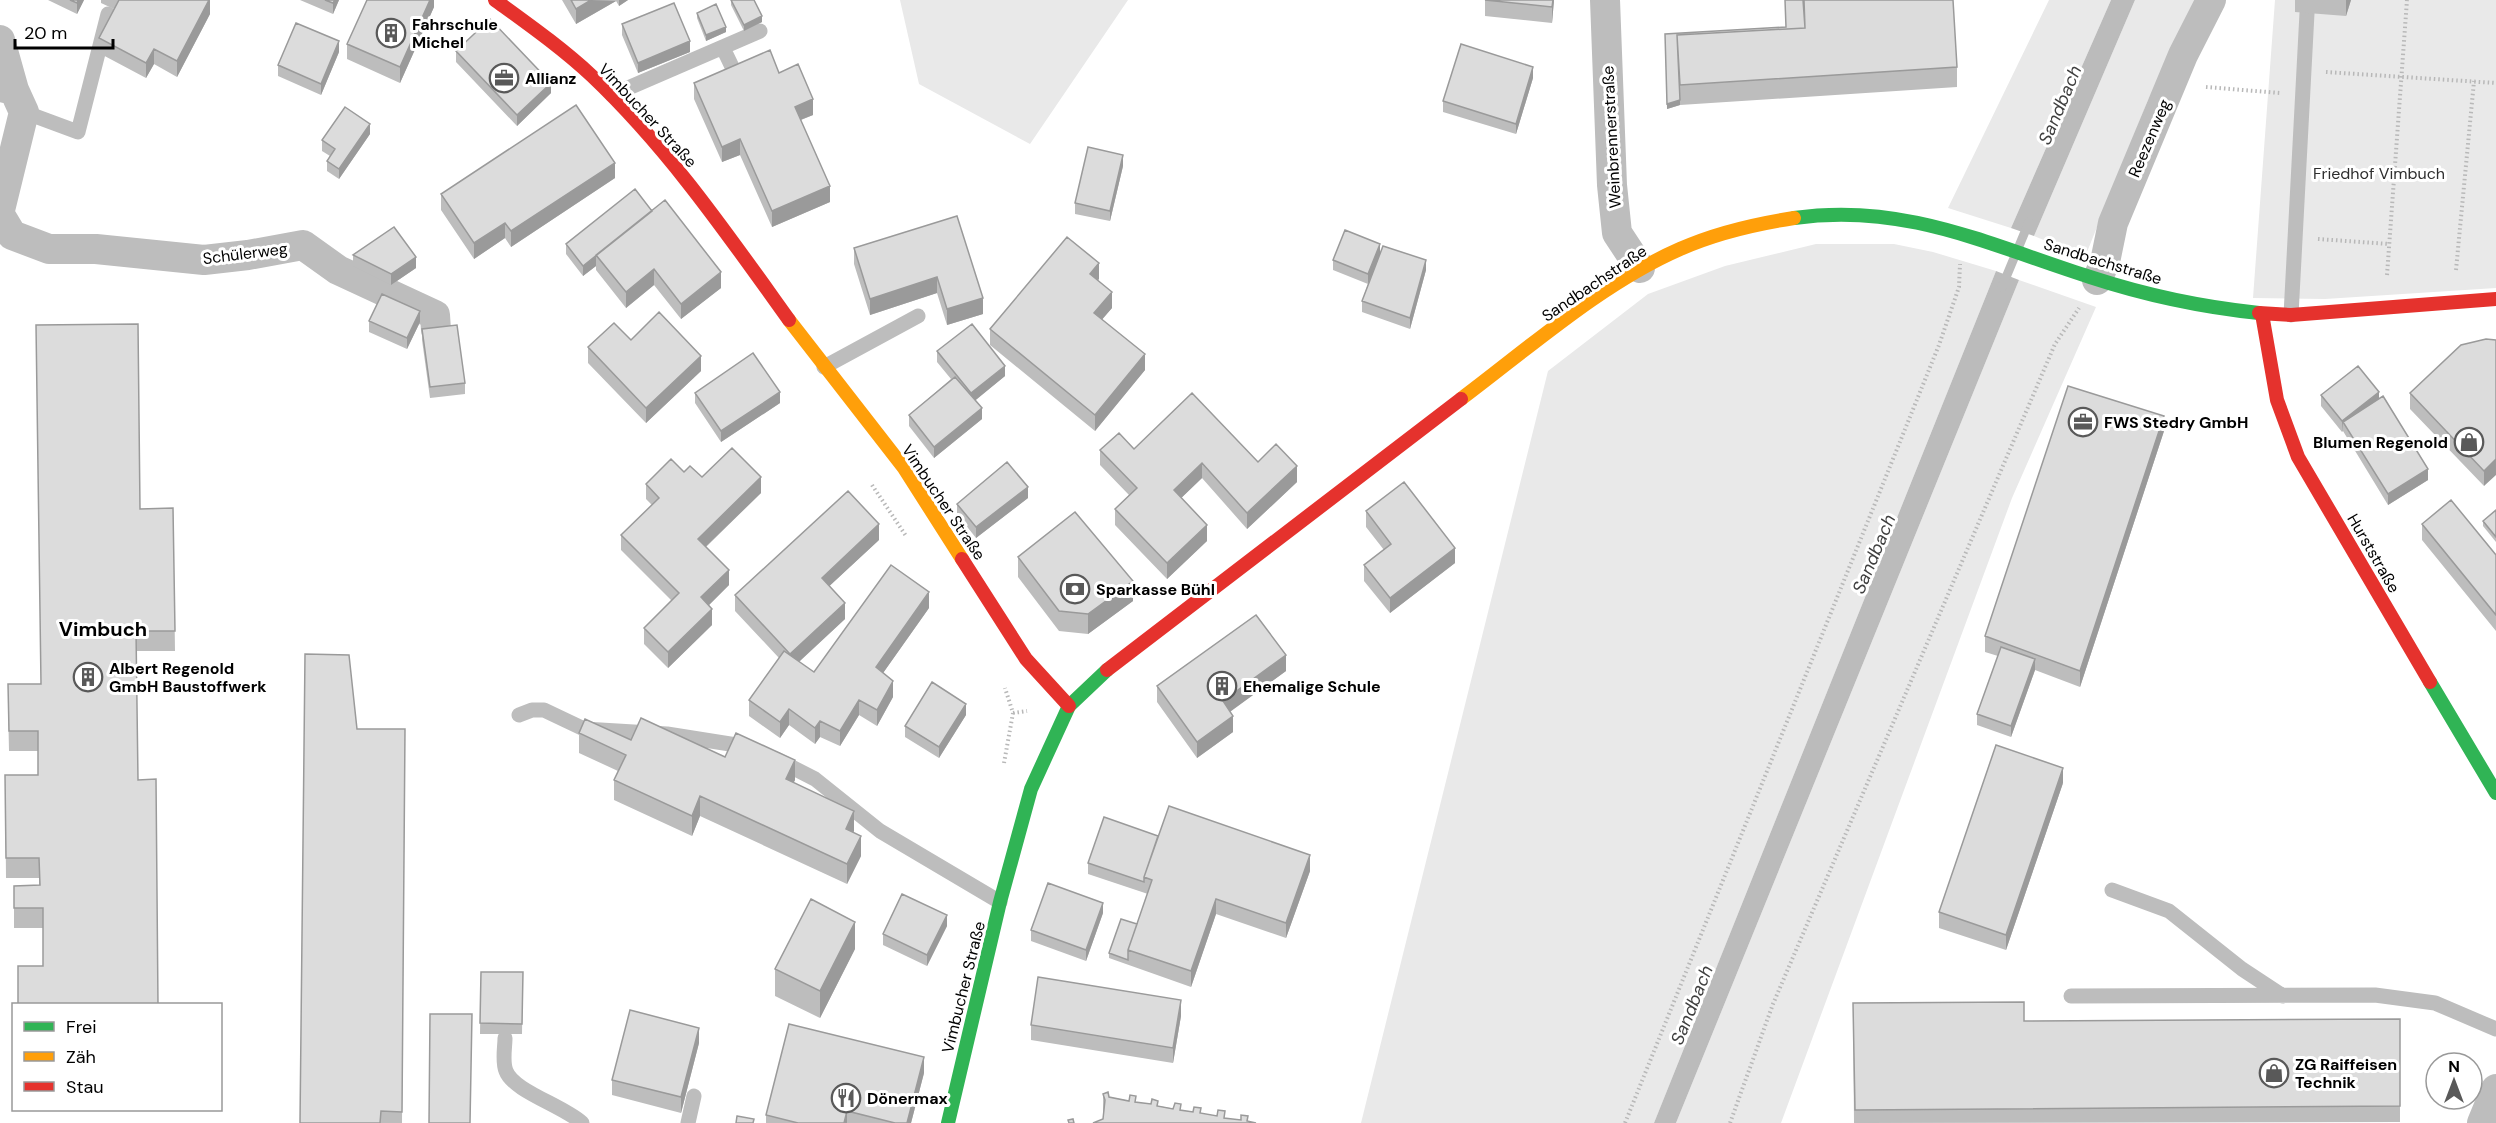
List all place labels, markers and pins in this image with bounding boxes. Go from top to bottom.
place label: Fahrschule Michel [412,14,498,53]
building icon: Fahrschule Michel [375,17,407,49]
office icon: Allianz [488,62,520,94]
place label: Allianz [525,68,577,89]
office icon: FWS Stedry GmbH [2067,406,2099,438]
place label: FWS Stedry GmbH [2104,412,2248,433]
shop icon: Blumen Regenold [2453,426,2485,458]
place label: Blumen Regenold [2313,432,2448,453]
bank icon: Sparkasse Bühl [1059,573,1091,605]
place label: Sparkasse Bühl [1096,579,1215,600]
place label: Albert Regenold GmbH Baustoffwerk [109,658,267,697]
building icon: Albert Regenold GmbH Baustoffwerk [72,661,104,693]
building icon: Ehemalige Schule [1206,670,1238,702]
place label: Ehemalige Schule [1243,676,1381,697]
place label: ZG Raiffeisen Technik [2295,1054,2397,1093]
shop icon: ZG Raiffeisen Technik [2258,1057,2290,1089]
restaurant icon: Dönermax [830,1082,862,1114]
place label: Dönermax [867,1088,948,1109]

